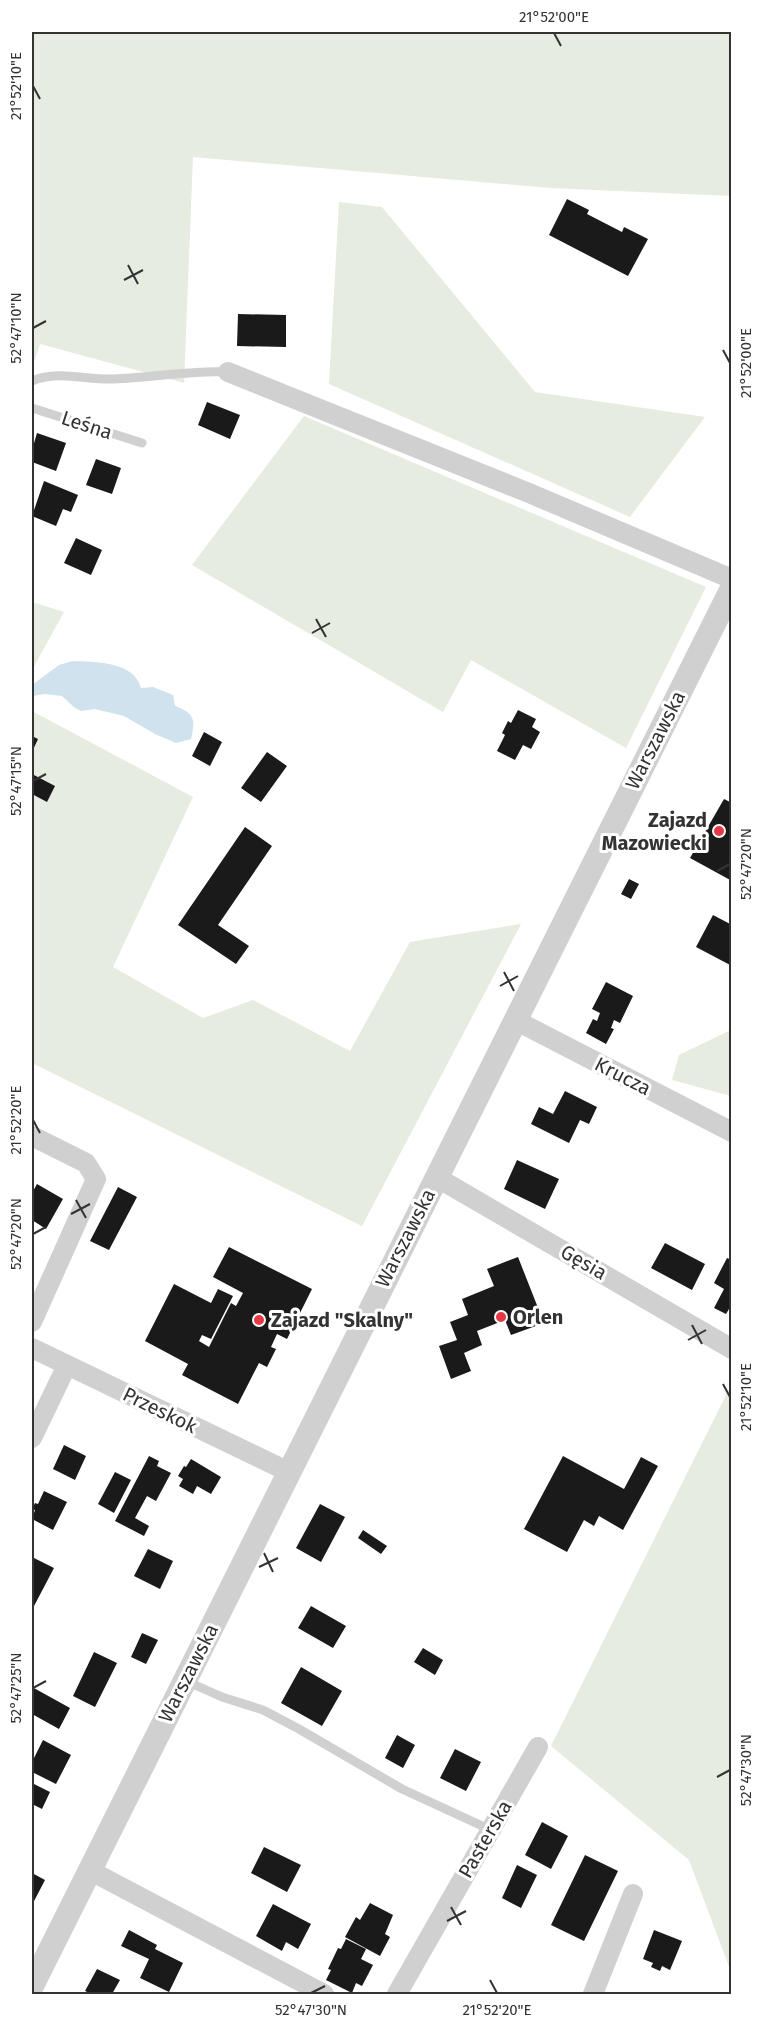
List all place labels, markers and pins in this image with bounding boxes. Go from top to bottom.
place label: Zajazd Mazowiecki [602,808,707,855]
marker: Zajazd Mazowiecki [712,824,726,838]
place label: Orlen [513,1305,563,1329]
place label: Zajazd "Skalny" [271,1308,413,1332]
marker: Orlen [494,1310,508,1324]
marker: Zajazd "Skalny" [252,1313,266,1327]

